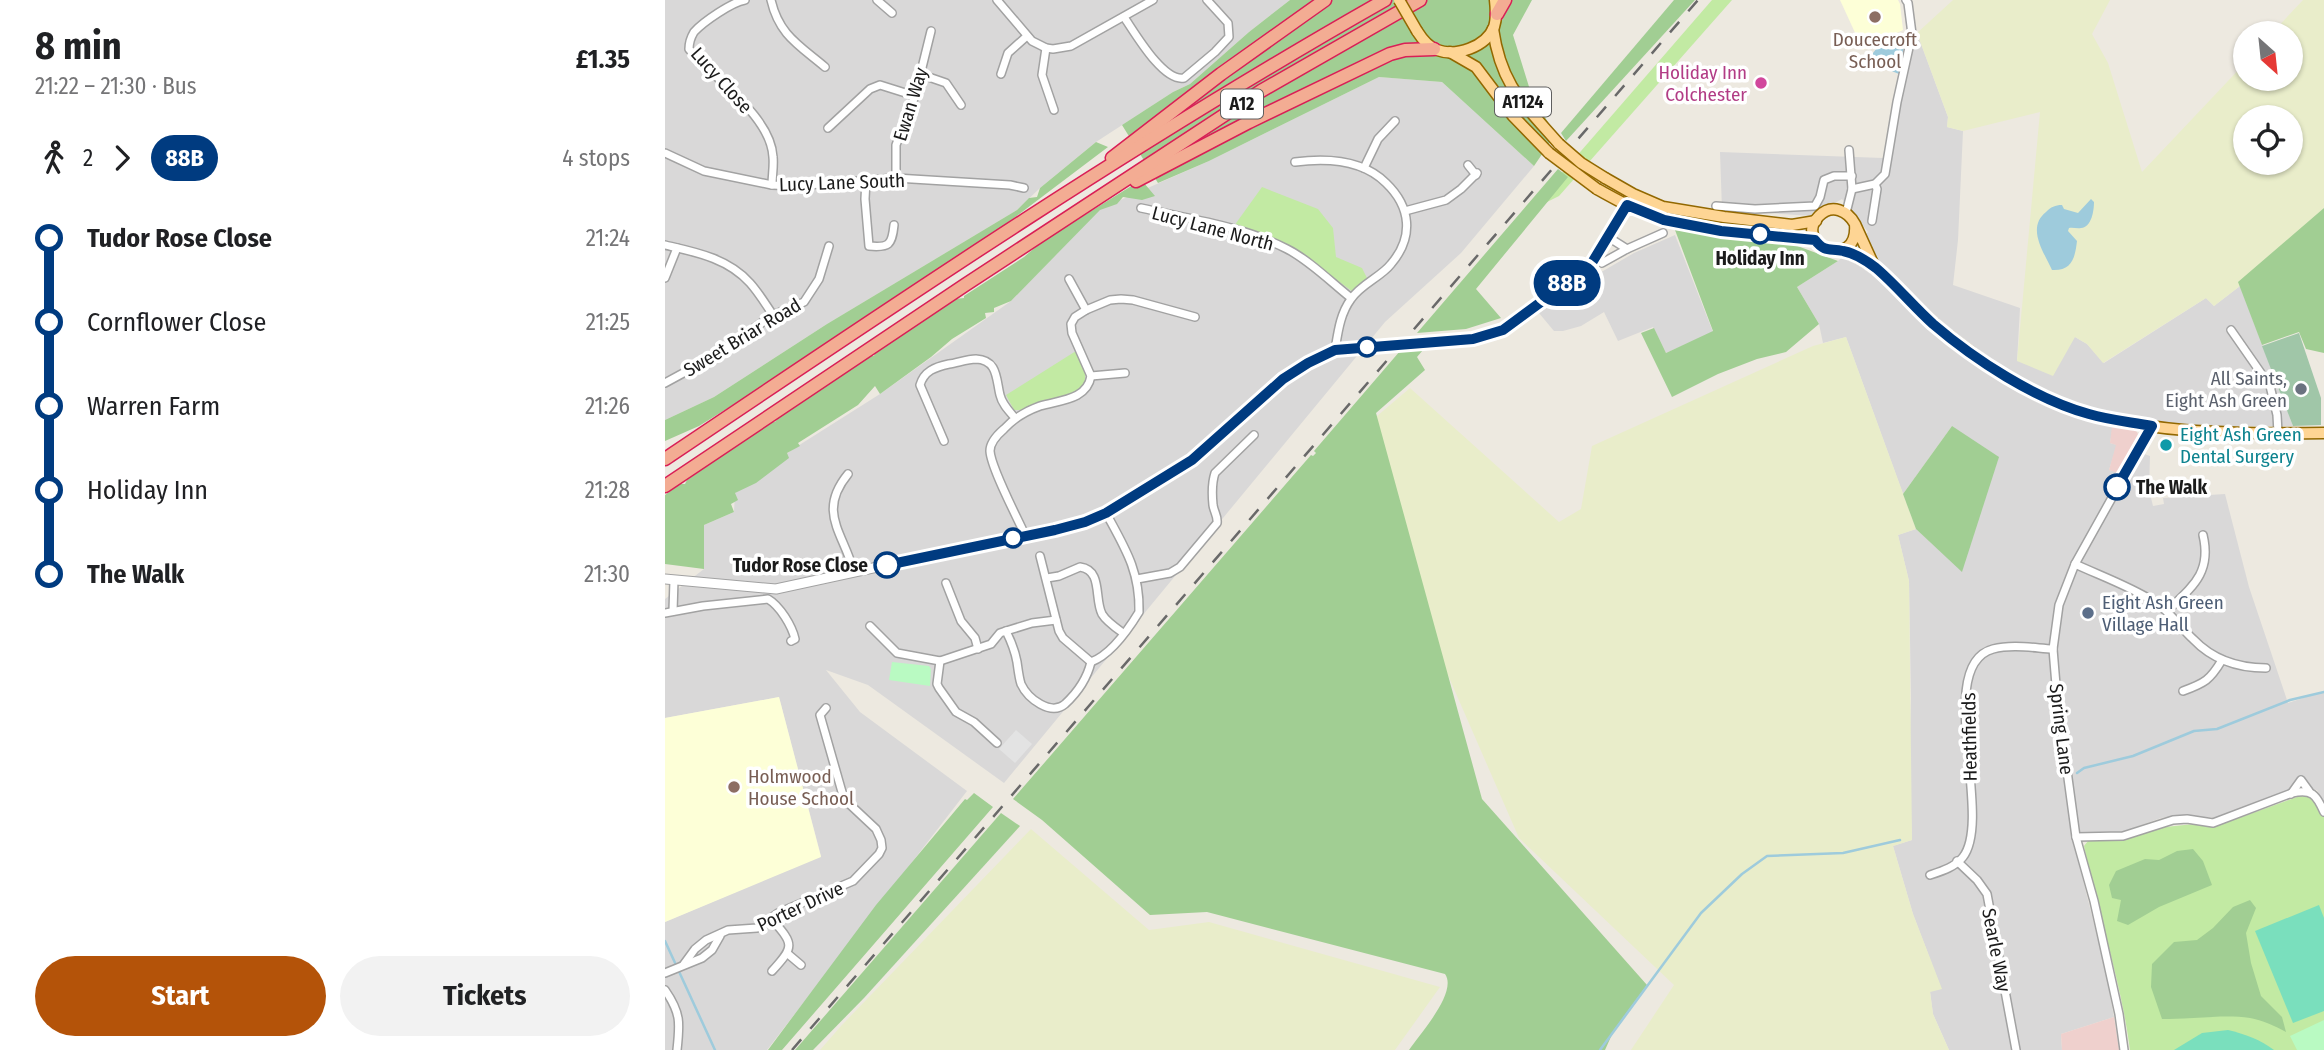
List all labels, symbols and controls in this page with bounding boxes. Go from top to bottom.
marker: Doucecroft School [1867,9,1883,25]
north arrow [2233,21,2303,91]
map controls [2233,21,2303,175]
text: 8 min [35,23,122,69]
place label: Doucecroft School [1833,28,1918,73]
street label: Lucy Close [686,43,757,118]
text: £1.35 [576,44,630,75]
place label: Holiday Inn Colchester [1659,61,1747,106]
street label: Ewan Way [888,64,933,144]
text: 21:22 – 21:30 · Bus [35,72,197,100]
marker: Holiday Inn Colchester [1753,75,1769,91]
road number: A1124 [1495,88,1551,116]
road number: A12 [1221,90,1263,119]
button: locate [2233,105,2303,175]
icon: walk [35,139,73,177]
icon: forward [103,139,141,177]
text: 2 [83,144,93,172]
text: 88B [165,144,204,172]
text: 4 stops [562,144,630,172]
street label: Lucy Lane South [779,169,905,196]
street label: Lucy Lane North [1150,201,1276,256]
text: Tudor Rose Close [87,223,272,254]
text: 21:24 [586,224,630,252]
marker: Holiday Inn [1750,224,1770,244]
place label: Holiday Inn [1715,247,1805,270]
line badge: 88B [1527,260,1607,306]
text: 88B [1548,269,1586,297]
street label: Sweet Briar Road [679,293,805,382]
text: Cornflower Close [87,307,266,338]
text: 21:25 [586,308,630,336]
unlabelled marker [1357,337,1377,357]
place label: All Saints, Eight Ash Green [2165,367,2287,412]
marker: All Saints, Eight Ash Green [2293,381,2309,397]
text: Warren Farm [87,391,220,422]
text: 21:26 [585,392,630,420]
place label: Eight Ash Green Dental Surgery [2180,423,2302,468]
marker: Eight Ash Green Dental Surgery [2158,437,2174,453]
marker: The Walk [2104,474,2130,500]
text: Holiday Inn [87,475,208,506]
text: 21:28 [585,476,630,504]
place label: The Walk [2136,476,2207,499]
unlabelled marker [1003,528,1023,548]
marker: Tudor Rose Close [874,552,900,578]
place label: Tudor Rose Close [733,554,868,577]
text: The Walk [87,559,184,590]
text: 21:30 [584,560,630,588]
place label: Eight Ash Green Village Hall [2102,591,2224,636]
marker: Eight Ash Green Village Hall [2080,605,2096,621]
street label: Spring Lane [2045,682,2078,776]
street label: Heathfields [1957,692,1982,782]
place label: Holmwood House School [748,765,854,810]
marker: Holmwood House School [726,779,742,795]
street label: Porter Drive [753,876,847,936]
street label: Searle Way [1977,906,2016,994]
button: Start [35,956,326,1036]
button: Tickets [340,956,630,1036]

